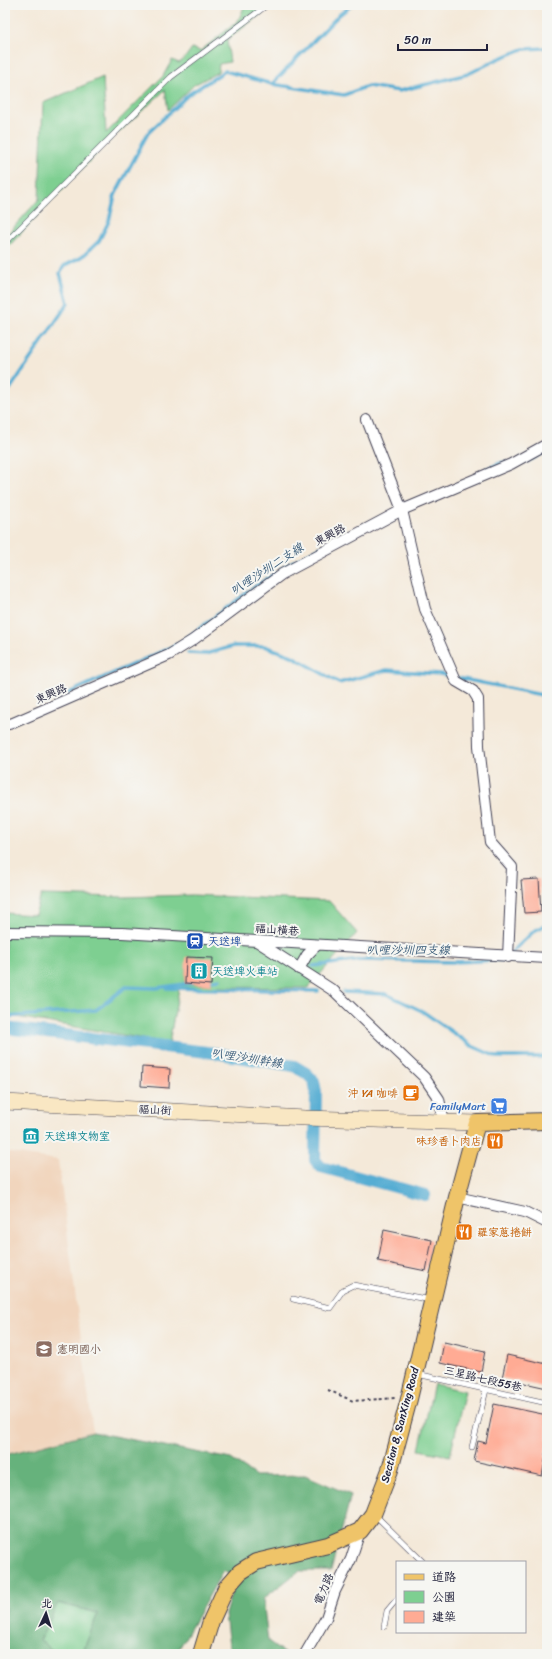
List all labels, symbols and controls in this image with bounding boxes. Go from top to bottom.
scale bar [398,26,487,52]
text: 50 m [404,29,431,51]
street label: 東興路 [311,519,349,551]
water label: 叭哩沙圳二支線 [226,536,309,601]
street label: 東興路 [32,679,70,709]
street label: 福山橫巷 [254,919,300,941]
station icon: 天送埤 [185,931,205,951]
place label: 天送埤 [208,932,241,951]
water label: 叭哩沙圳四支線 [366,939,451,961]
building icon: 天送埤火車站 [189,961,209,981]
place label: 天送埤火車站 [212,962,278,981]
water label: 叭哩沙圳幹線 [210,1042,285,1075]
cafe icon: 沖 YA 咖啡 [401,1083,421,1103]
place label: 沖 YA 咖啡 [348,1084,398,1103]
supermarket icon: FamilyMart [489,1096,509,1116]
place label: FamilyMart [430,1097,486,1116]
street label: 福山街 [138,1100,173,1120]
museum icon: 天送埤文物室 [21,1126,41,1146]
place label: 天送埤文物室 [44,1127,110,1146]
restaurant icon: 味珍香卜肉店 [485,1131,505,1151]
place label: 味珍香卜肉店 [416,1132,482,1151]
restaurant icon: 羅家蔥捲餅 [454,1222,474,1242]
place label: 羅家蔥捲餅 [477,1223,532,1242]
school or university icon: 憲明國小 [34,1339,54,1359]
place label: 憲明國小 [57,1340,101,1359]
street label: 三星路七段55巷 [442,1361,524,1397]
street label: Section 8, SanXing Road [375,1364,425,1485]
legend [396,1561,526,1633]
text: 道路 [432,1566,456,1588]
street label: 電力路 [309,1570,339,1608]
text: 公園 [432,1586,456,1608]
north arrow [26,1593,66,1633]
text: 北 [41,1594,53,1613]
text: 建築 [432,1606,456,1628]

